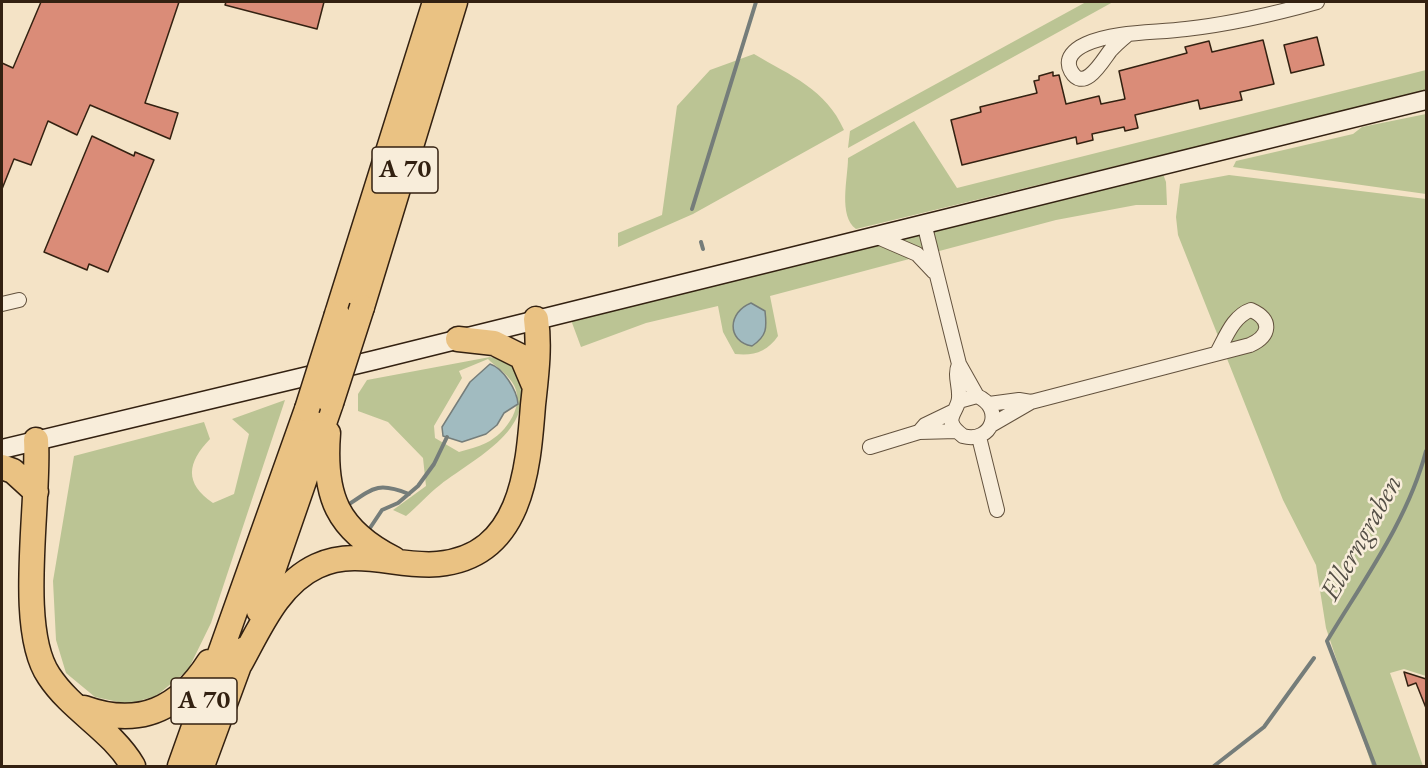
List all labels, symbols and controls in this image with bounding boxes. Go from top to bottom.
road number: A 70 [372,147,438,193]
water label: Ellerngraben [1314,470,1410,606]
road number: A 70 [171,678,237,724]

